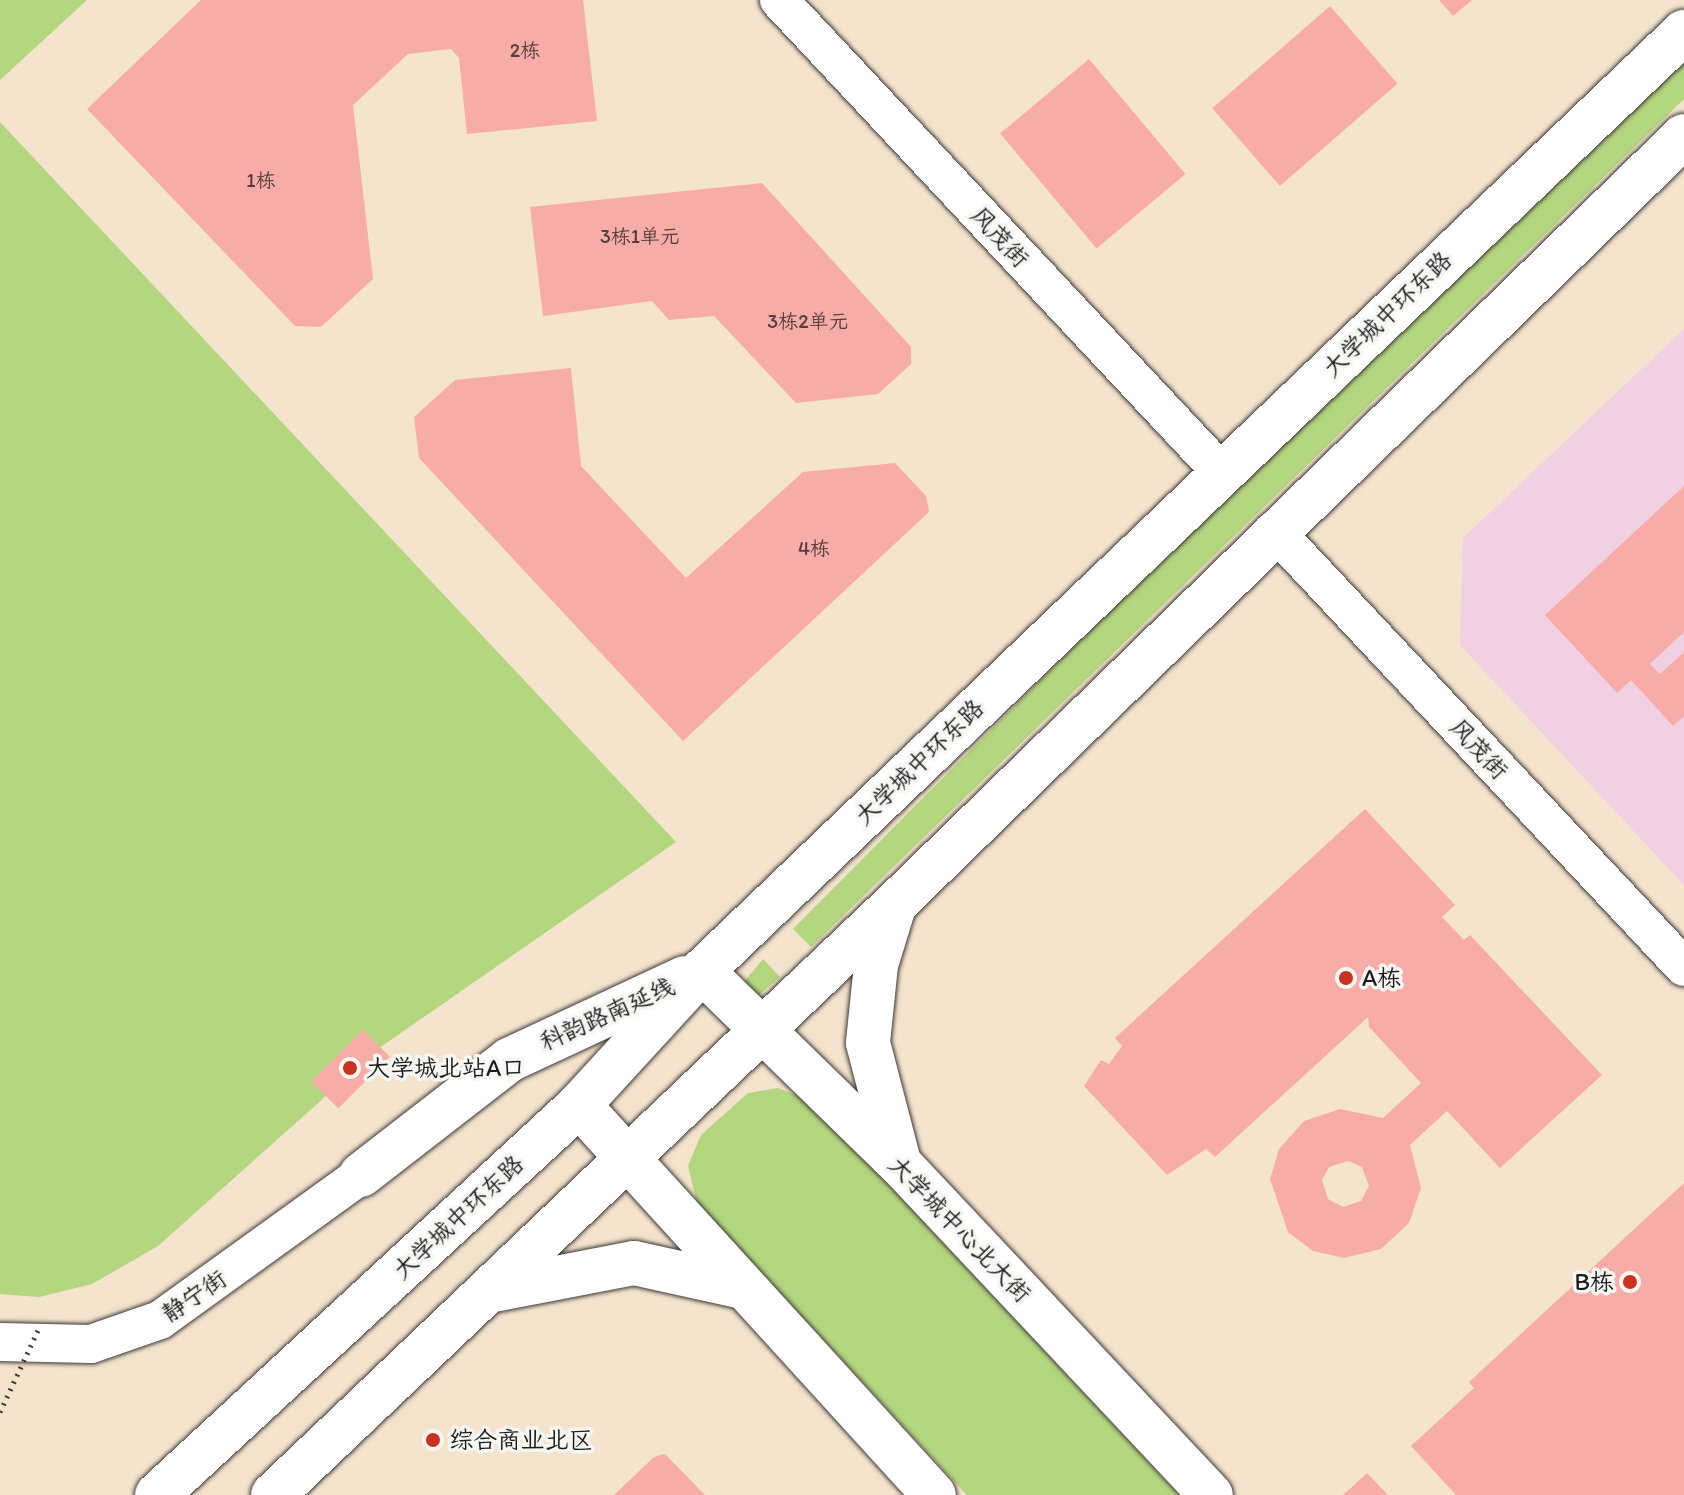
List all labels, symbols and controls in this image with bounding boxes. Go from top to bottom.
house number: 2栋 [510,38,540,62]
house number: 1栋 [246,168,276,192]
street label: 风茂街 [965,201,1035,273]
house number: 3栋1单元 [600,224,680,248]
street label: 大学城中环东路 [1317,245,1457,383]
house number: 3栋2单元 [767,309,849,333]
house number: 4栋 [798,536,830,560]
street label: 大学城中环东路 [849,693,989,831]
street label: 风茂街 [1444,713,1514,785]
place label: A栋 [1362,964,1401,992]
marker: A栋 [1337,969,1355,987]
street label: 科韵路南延线 [535,972,679,1056]
place label: 大学城北站A口 [366,1054,525,1082]
marker: 大学城北站A口 [341,1059,359,1077]
street label: 大学城中环东路 [387,1149,529,1285]
street label: 大学城中心北大街 [883,1150,1037,1308]
street label: 静宁街 [156,1264,232,1328]
place label: B栋 [1574,1268,1614,1296]
marker: B栋 [1621,1273,1639,1291]
place label: 综合商业北区 [449,1426,593,1454]
marker: 综合商业北区 [424,1431,442,1449]

